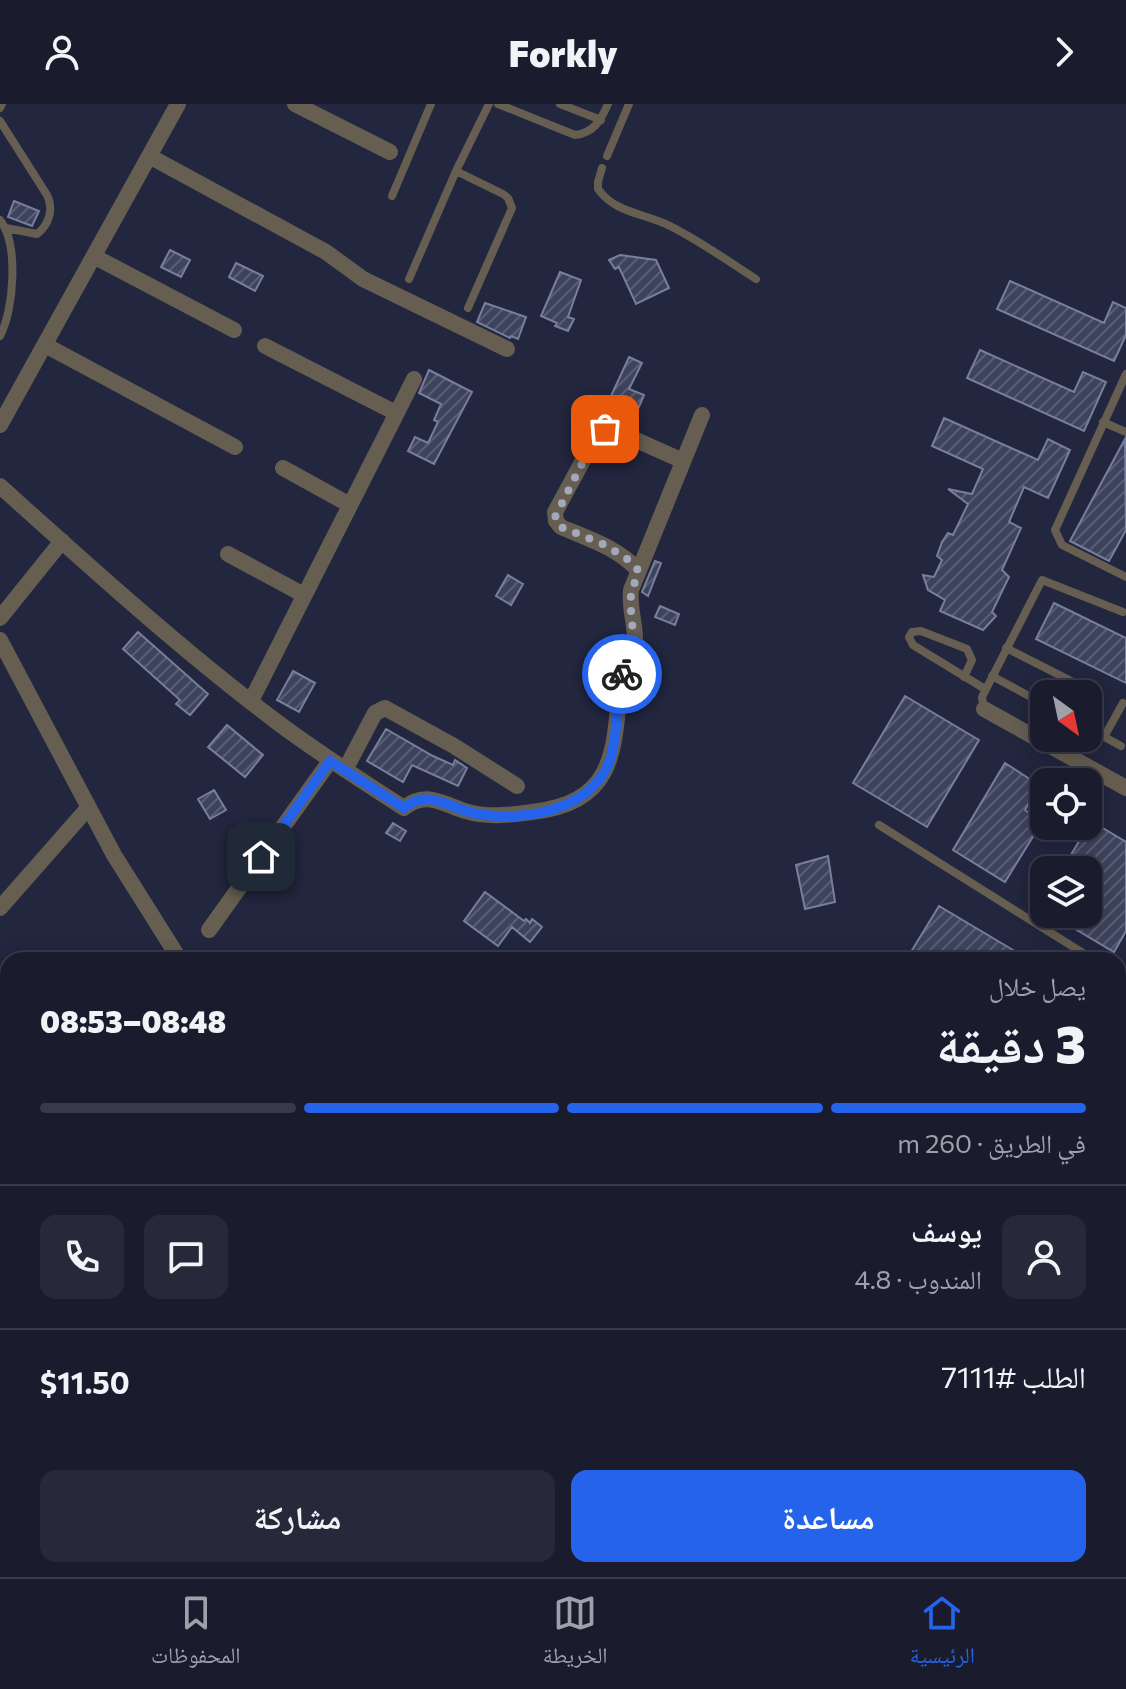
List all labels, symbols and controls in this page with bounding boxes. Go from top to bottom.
icon: person [40,30,84,74]
text: Forkly [508,30,618,74]
icon: forward [1042,30,1086,74]
pin [571,395,639,463]
icon: bag [583,407,627,451]
courier [582,634,662,714]
icon: bike [600,652,644,696]
north arrow [1030,680,1102,752]
map controls [1030,680,1102,928]
button: locate [1030,768,1102,840]
pin [227,823,295,891]
icon: home [239,835,283,879]
button: layers [1030,856,1102,928]
text: يصل خلال [989,970,1086,1001]
text: 08:48–08:53 [40,1002,226,1039]
text: 3 دقيقة [936,1010,1086,1074]
text: في الطريق · 260 m [897,1127,1086,1158]
text: يوسف [911,1211,982,1248]
button: phone [40,1215,124,1299]
button: chat [144,1215,228,1299]
button: person [1002,1215,1086,1299]
text: المندوب · 4.8 [854,1263,982,1294]
text: الطلب #7111 [941,1357,1086,1394]
text: $11.50 [40,1363,130,1400]
button: مشاركة [40,1470,555,1562]
button: مساعدة [571,1470,1086,1562]
tab: المحفوظات [151,1591,241,1677]
tab: الخريطة [543,1591,608,1677]
tab: الرئيسية [910,1591,975,1677]

